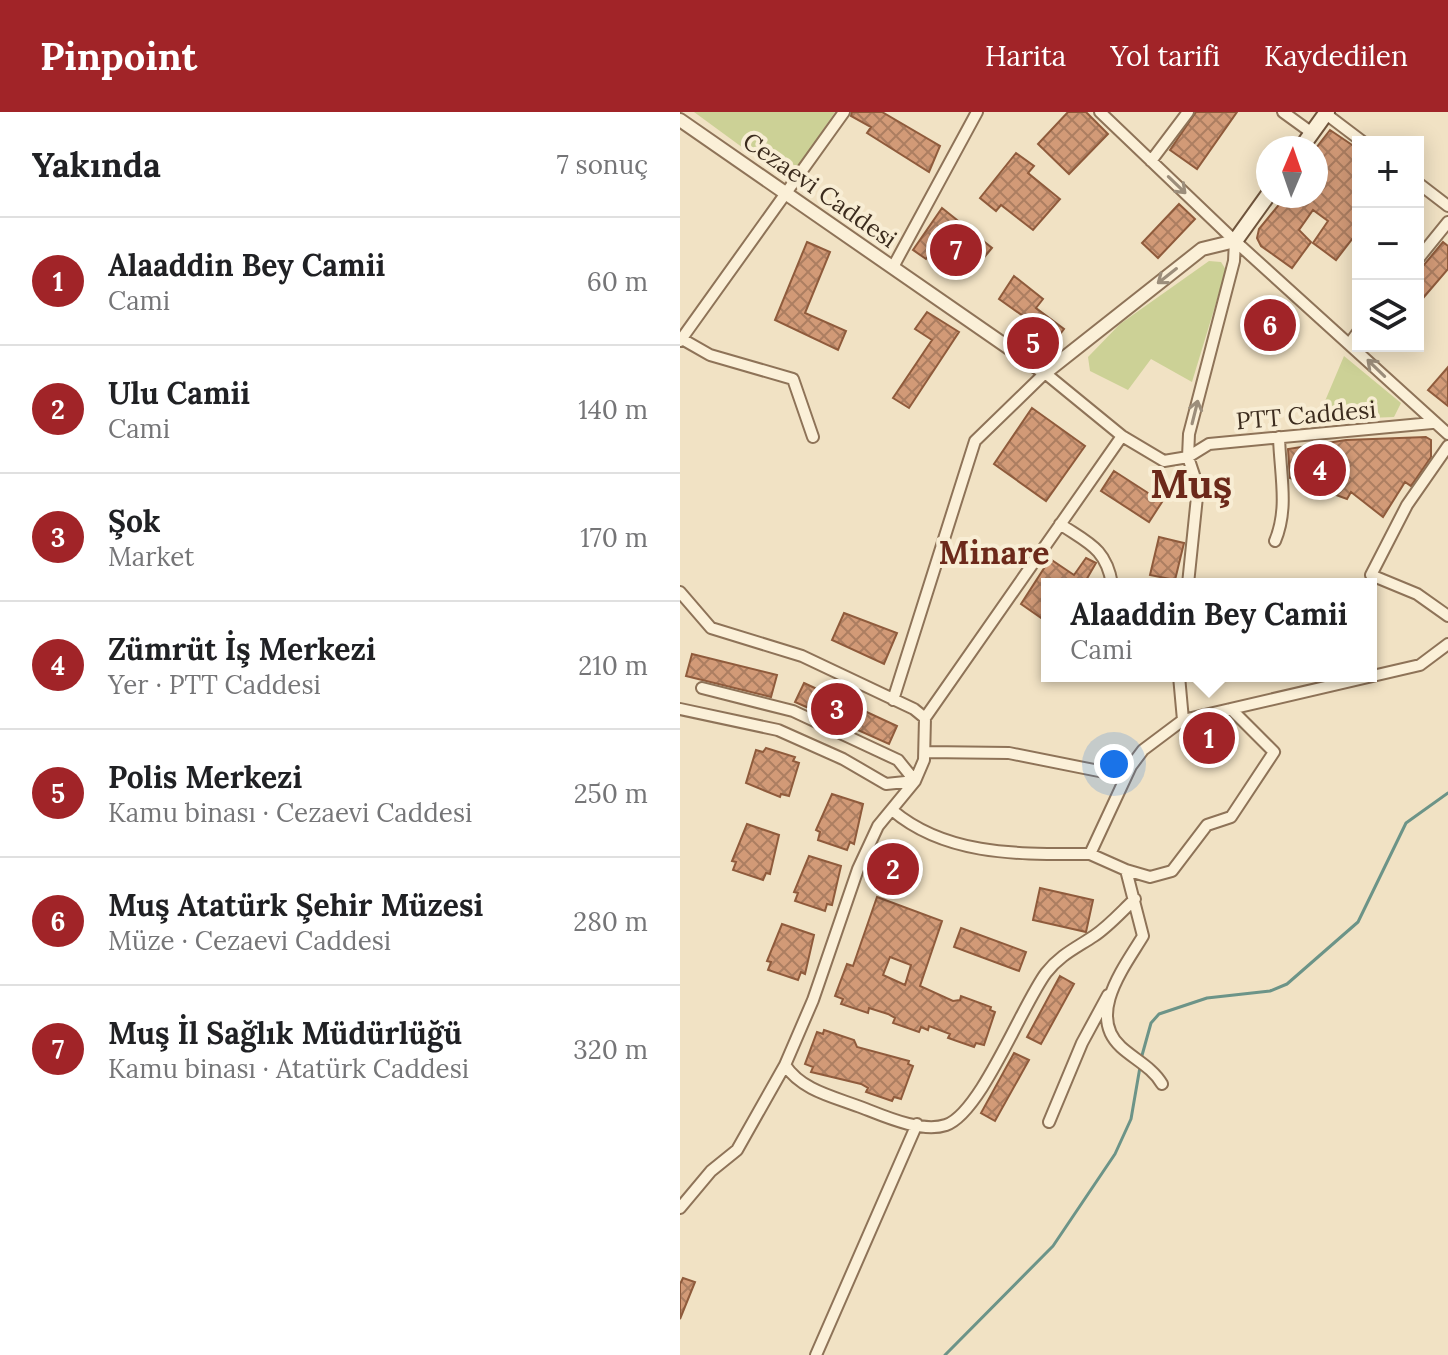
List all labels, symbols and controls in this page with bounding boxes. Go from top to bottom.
text: Pinpoint [40,32,197,80]
text: Harita [985,38,1066,74]
text: Yol tarifi [1110,38,1220,74]
text: Kaydedilen [1264,38,1408,74]
street label: Cezaevi Caddesi [737,125,903,255]
north arrow [1256,136,1328,208]
map controls [1352,136,1424,352]
button: + [1352,136,1424,208]
text: Yakında [32,143,161,186]
text: 7 sonuç [557,148,648,181]
one-way arrow [1167,176,1187,195]
button: − [1352,208,1424,280]
pin: 7 [930,220,982,280]
text: Alaaddin Bey Camii [108,246,385,284]
text: 1 [53,265,63,298]
text: 60 m [587,265,648,298]
one-way arrow [1157,268,1178,285]
button: layers [1352,280,1424,352]
text: Cami [108,284,170,317]
pin: 6 [1244,295,1296,355]
pin: 5 [1007,313,1059,373]
one-way arrow [1366,359,1386,378]
text: Ulu Camii [108,374,250,412]
text: 2 [51,393,65,426]
text: 140 m [578,393,648,426]
street label: PTT Caddesi [1235,393,1377,437]
one-way arrow [1189,399,1204,425]
text: Cami [108,412,170,445]
pin: 4 [1294,440,1346,500]
district label: Muş [1150,458,1232,509]
text: Şok [108,502,161,540]
text: 3 [51,521,65,554]
text: 170 m [580,521,648,554]
district label: Minare [938,532,1050,573]
text: Market [108,540,194,573]
popup [1041,578,1377,682]
text: Alaaddin Bey Camii [1070,595,1348,633]
text: Zümrüt İş Merkezi [108,630,376,668]
text: Cami [1070,633,1132,666]
text: 4 [51,649,65,682]
text: 210 m [578,649,648,682]
text: Yer · PTT Caddesi [108,668,321,701]
pin: 3 [811,679,863,739]
pin: 1 [1183,708,1235,768]
your location [1094,744,1134,784]
text: Polis Merkezi [108,758,302,796]
text: 5 [51,777,65,810]
text: 250 m [574,777,648,810]
text: Kamu binası · Cezaevi Caddesi [108,796,472,829]
pin: 2 [867,839,919,899]
text: Muş Atatürk Şehir Müzesi [108,886,483,924]
text: 6 [51,905,65,938]
text: 280 m [573,905,648,938]
text: Müze · Cezaevi Caddesi [108,924,391,957]
text: Muş İl Sağlık Müdürlüğü [108,1014,462,1052]
text: 7 [52,1033,64,1066]
text: 320 m [573,1033,648,1066]
text: Kamu binası · Atatürk Caddesi [108,1052,469,1085]

